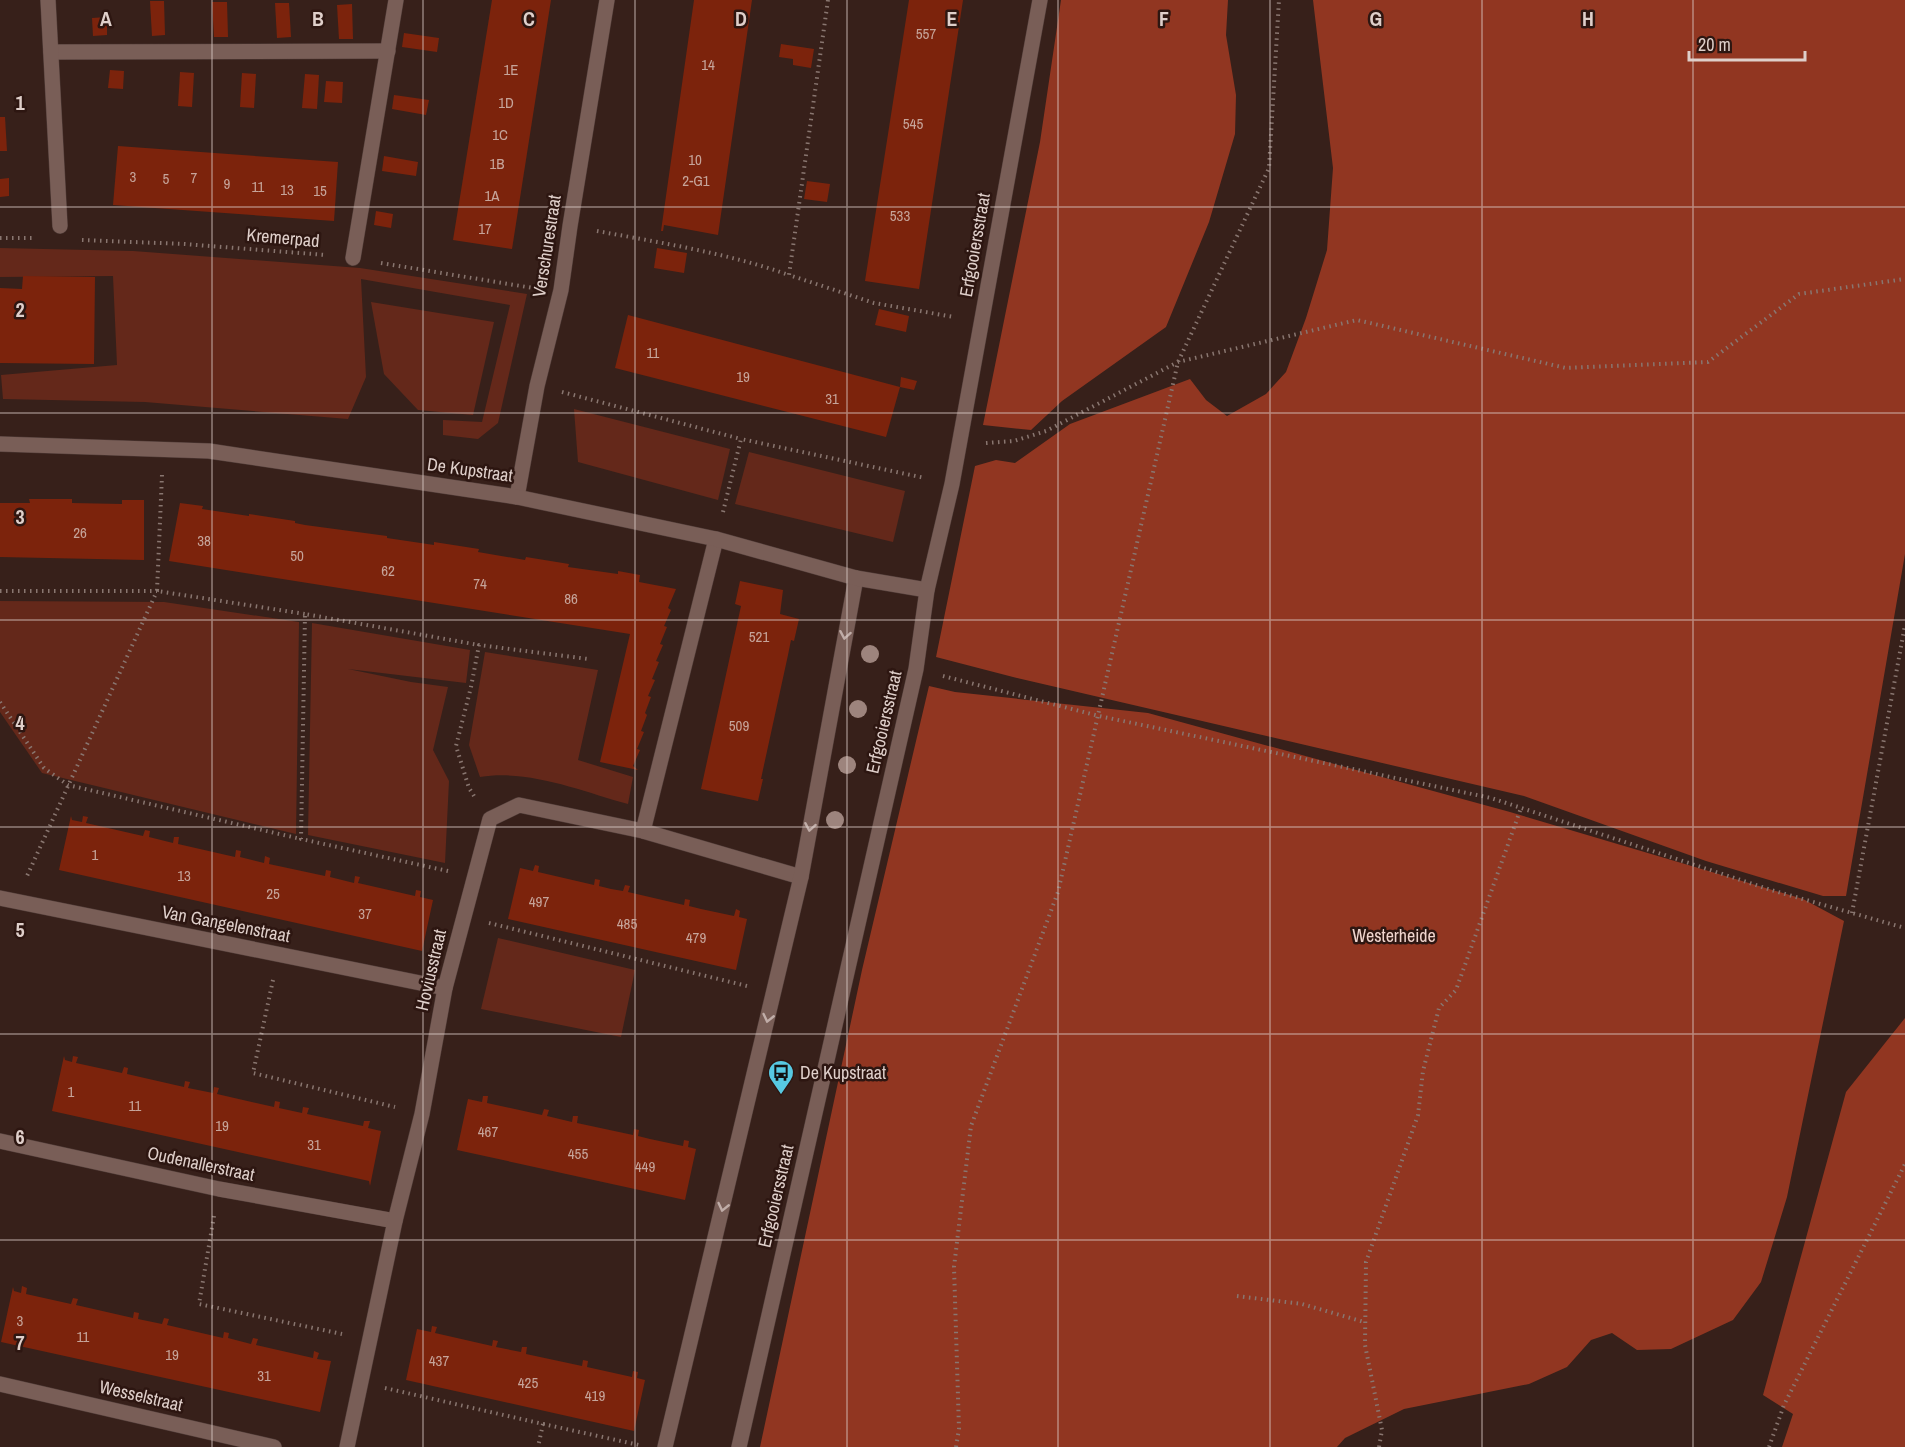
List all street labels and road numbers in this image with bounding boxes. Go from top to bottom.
street label: Erfgooiersstraat [953,191,996,299]
street label: Verschurestraat [526,193,567,299]
street label: Kremerpad [246,222,321,253]
street label: De Kupstraat [426,451,514,488]
street label: Erfgooiersstraat [860,668,908,776]
street label: Van Gangelenstraat [160,899,292,948]
street label: Hoviusstraat [409,927,452,1013]
street label: Oudenallerstraat [145,1140,257,1187]
street label: Erfgooiersstraat [752,1142,800,1250]
street label: Wesselstraat [97,1374,185,1417]

